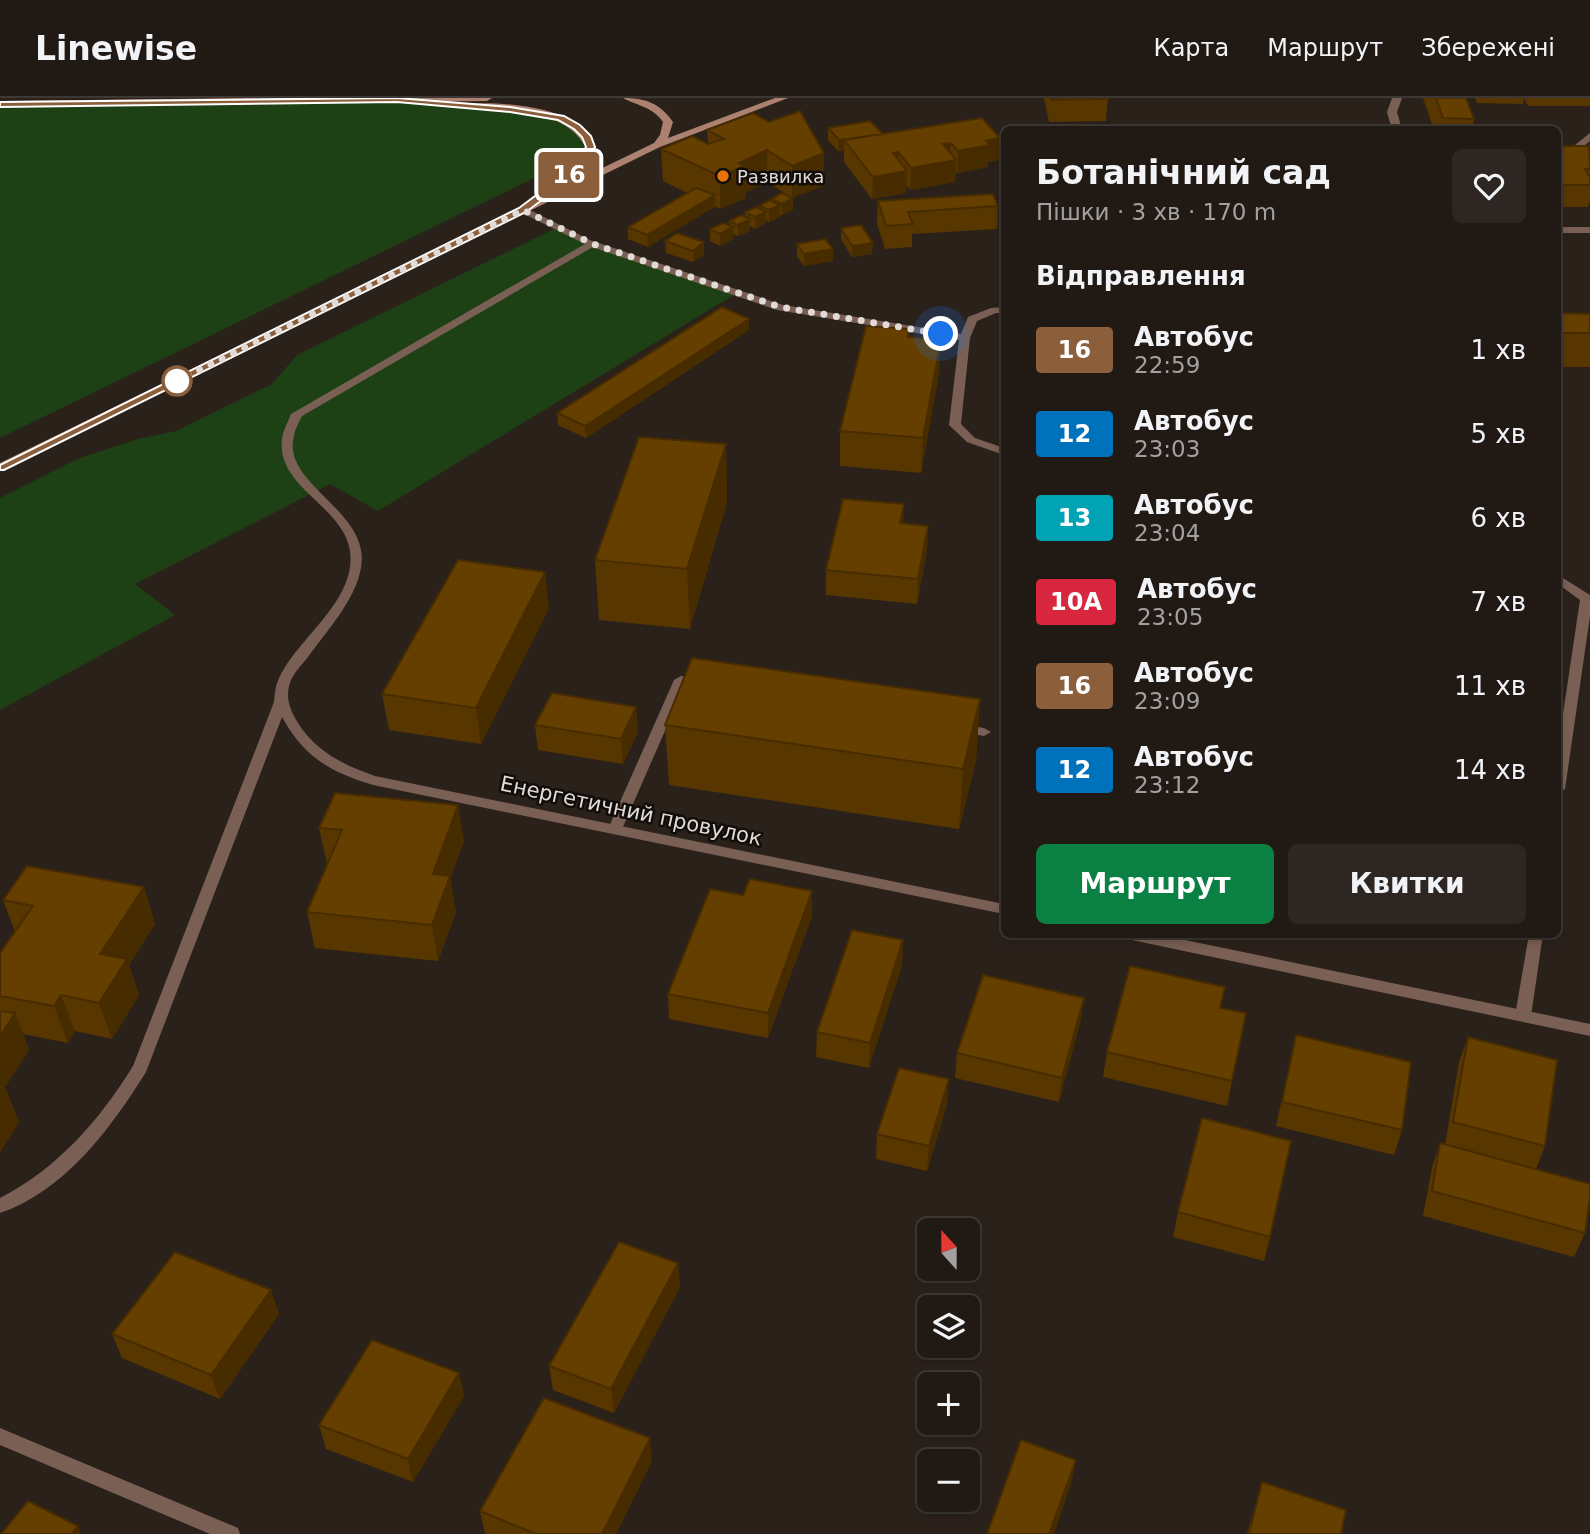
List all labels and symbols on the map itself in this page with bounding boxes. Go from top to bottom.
line badge: 16 [538,152,600,198]
place label: Развилка [737,166,824,187]
marker: Развилка [715,168,731,184]
your location [923,316,958,351]
unlabelled marker [162,366,192,396]
street label: Енергетичний провулок [498,772,764,850]
north arrow [917,1218,980,1281]

